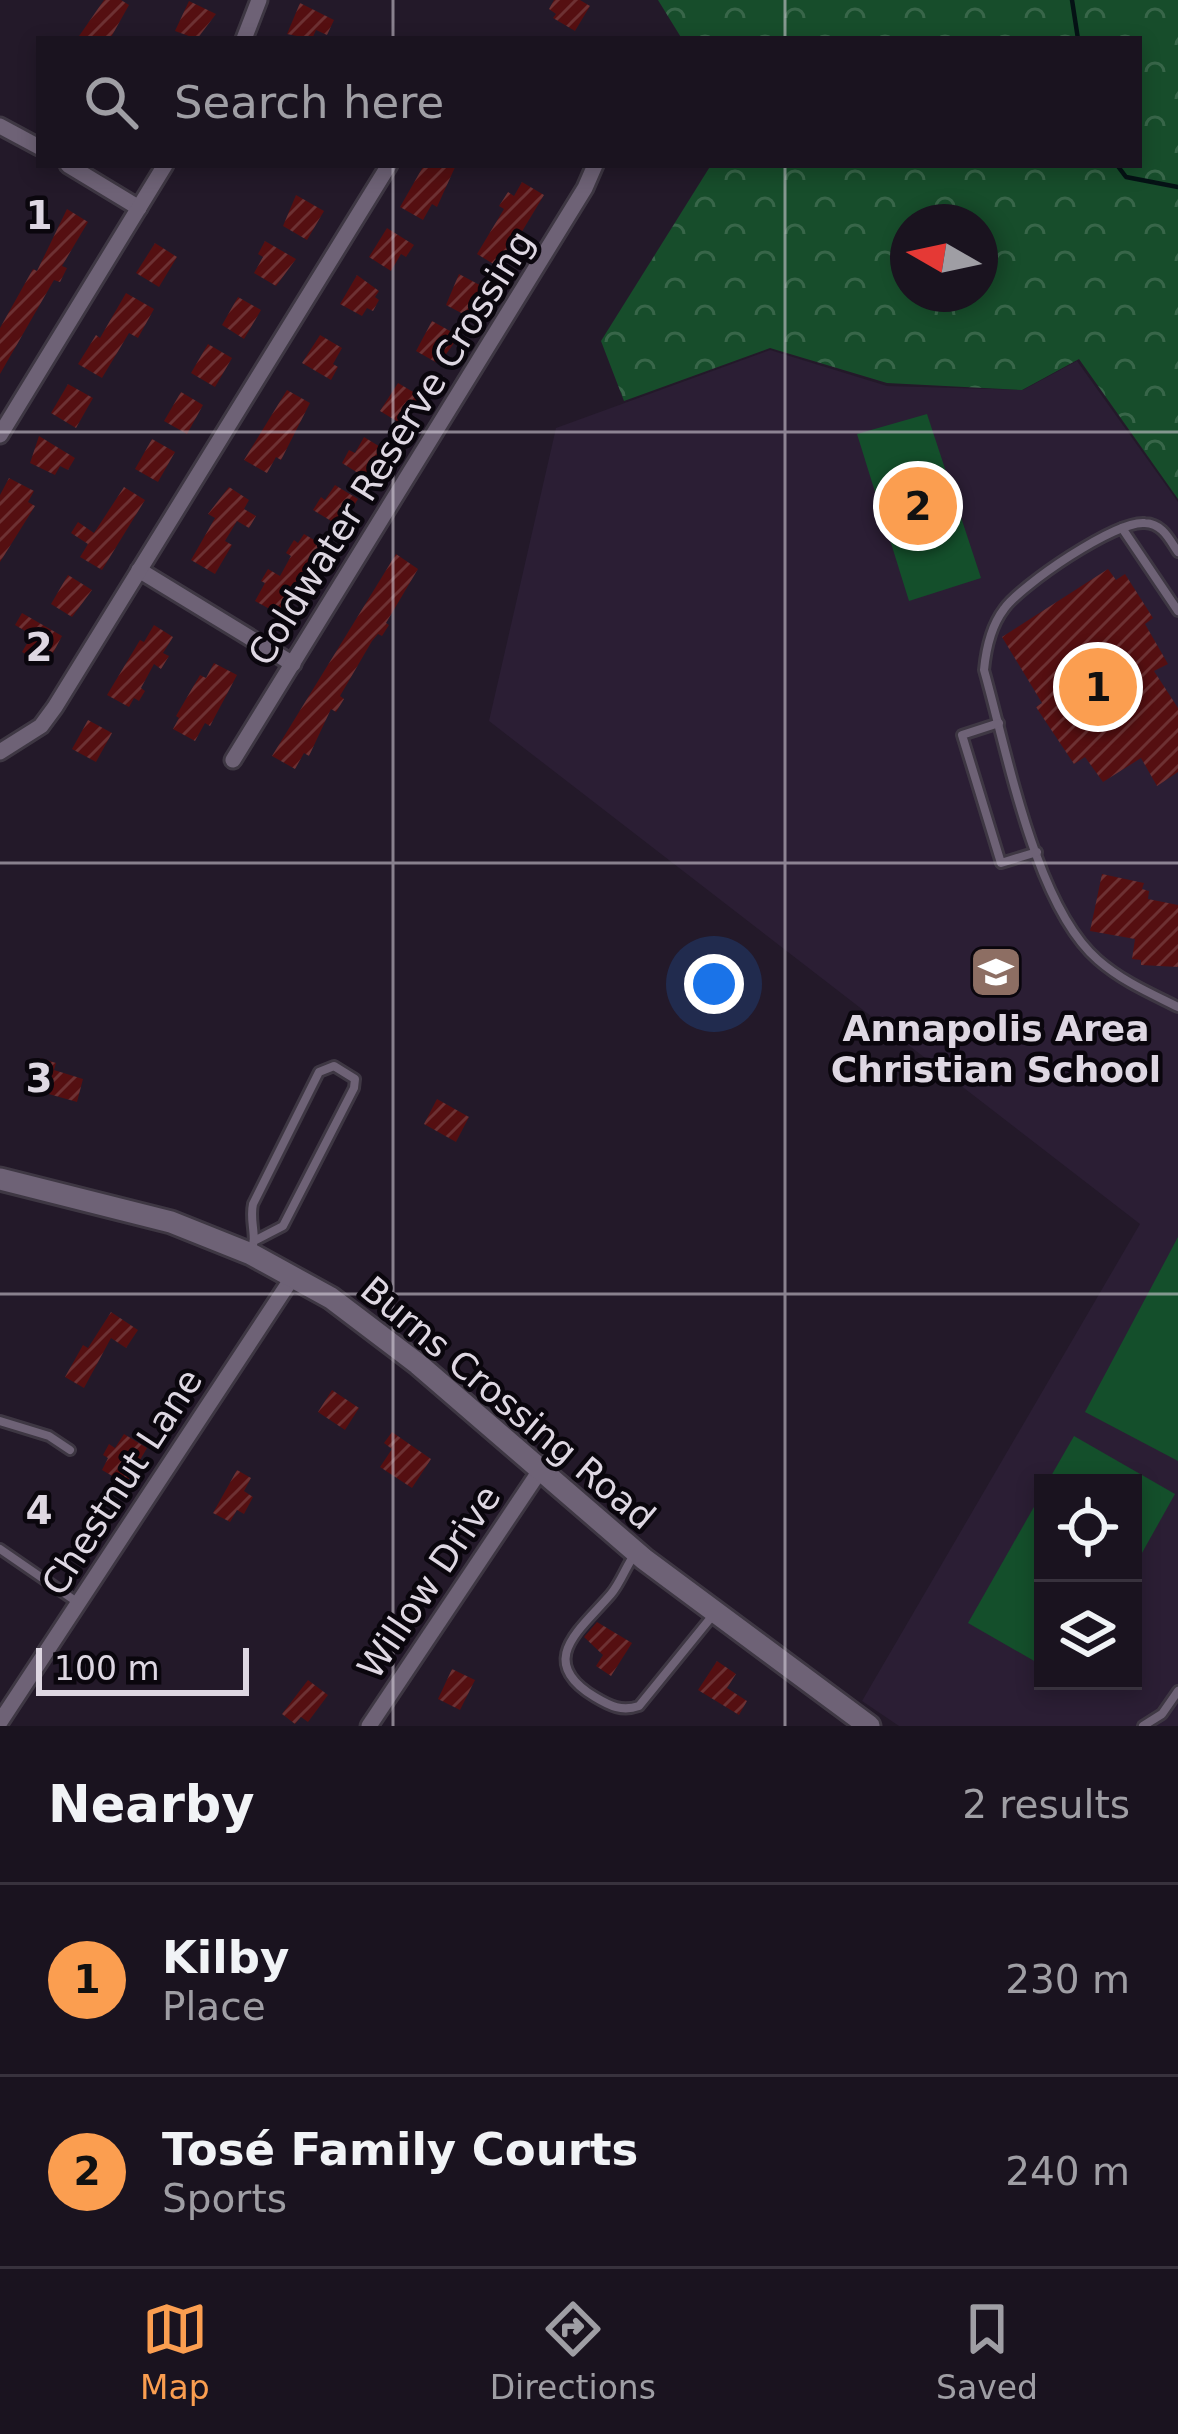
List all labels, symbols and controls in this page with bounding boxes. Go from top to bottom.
search box [36,36,1142,168]
icon: search [78,69,144,135]
text: Search here [174,76,444,129]
text: 1 [25,193,53,238]
north arrow [890,204,998,312]
street label: Coldwater Reserve Crossing [240,223,542,673]
pin: 2 [879,461,957,551]
text: 2 [25,625,53,670]
pin: 1 [1059,642,1137,732]
school or university icon: Annapolis Area Christian School [968,944,1024,1000]
your location [684,954,744,1014]
place label: Annapolis Area Christian School [831,1008,1161,1090]
text: 3 [25,1056,53,1101]
street label: Burns Crossing Road [353,1268,663,1538]
street label: Chestnut Lane [34,1361,210,1603]
map controls [1034,1474,1142,1690]
button: locate [1034,1474,1142,1582]
street label: Willow Drive [349,1478,509,1686]
text: 4 [25,1488,53,1533]
button: layers [1034,1582,1142,1690]
scale bar [36,1642,249,1695]
text: 100 m [54,1649,160,1688]
text: Nearby [48,1775,255,1834]
text: 2 results [962,1782,1130,1827]
text: Kilby [162,1931,289,1984]
text: 1 [73,1957,101,2002]
text: 230 m [1005,1957,1130,2002]
text: Place [162,1984,266,2029]
text: Tosé Family Courts [162,2123,638,2176]
text: 2 [73,2149,101,2194]
text: 240 m [1005,2149,1130,2194]
text: Sports [162,2176,287,2221]
tab: Map [140,2296,210,2407]
tab: Directions [490,2296,656,2407]
tab: Saved [936,2296,1038,2407]

